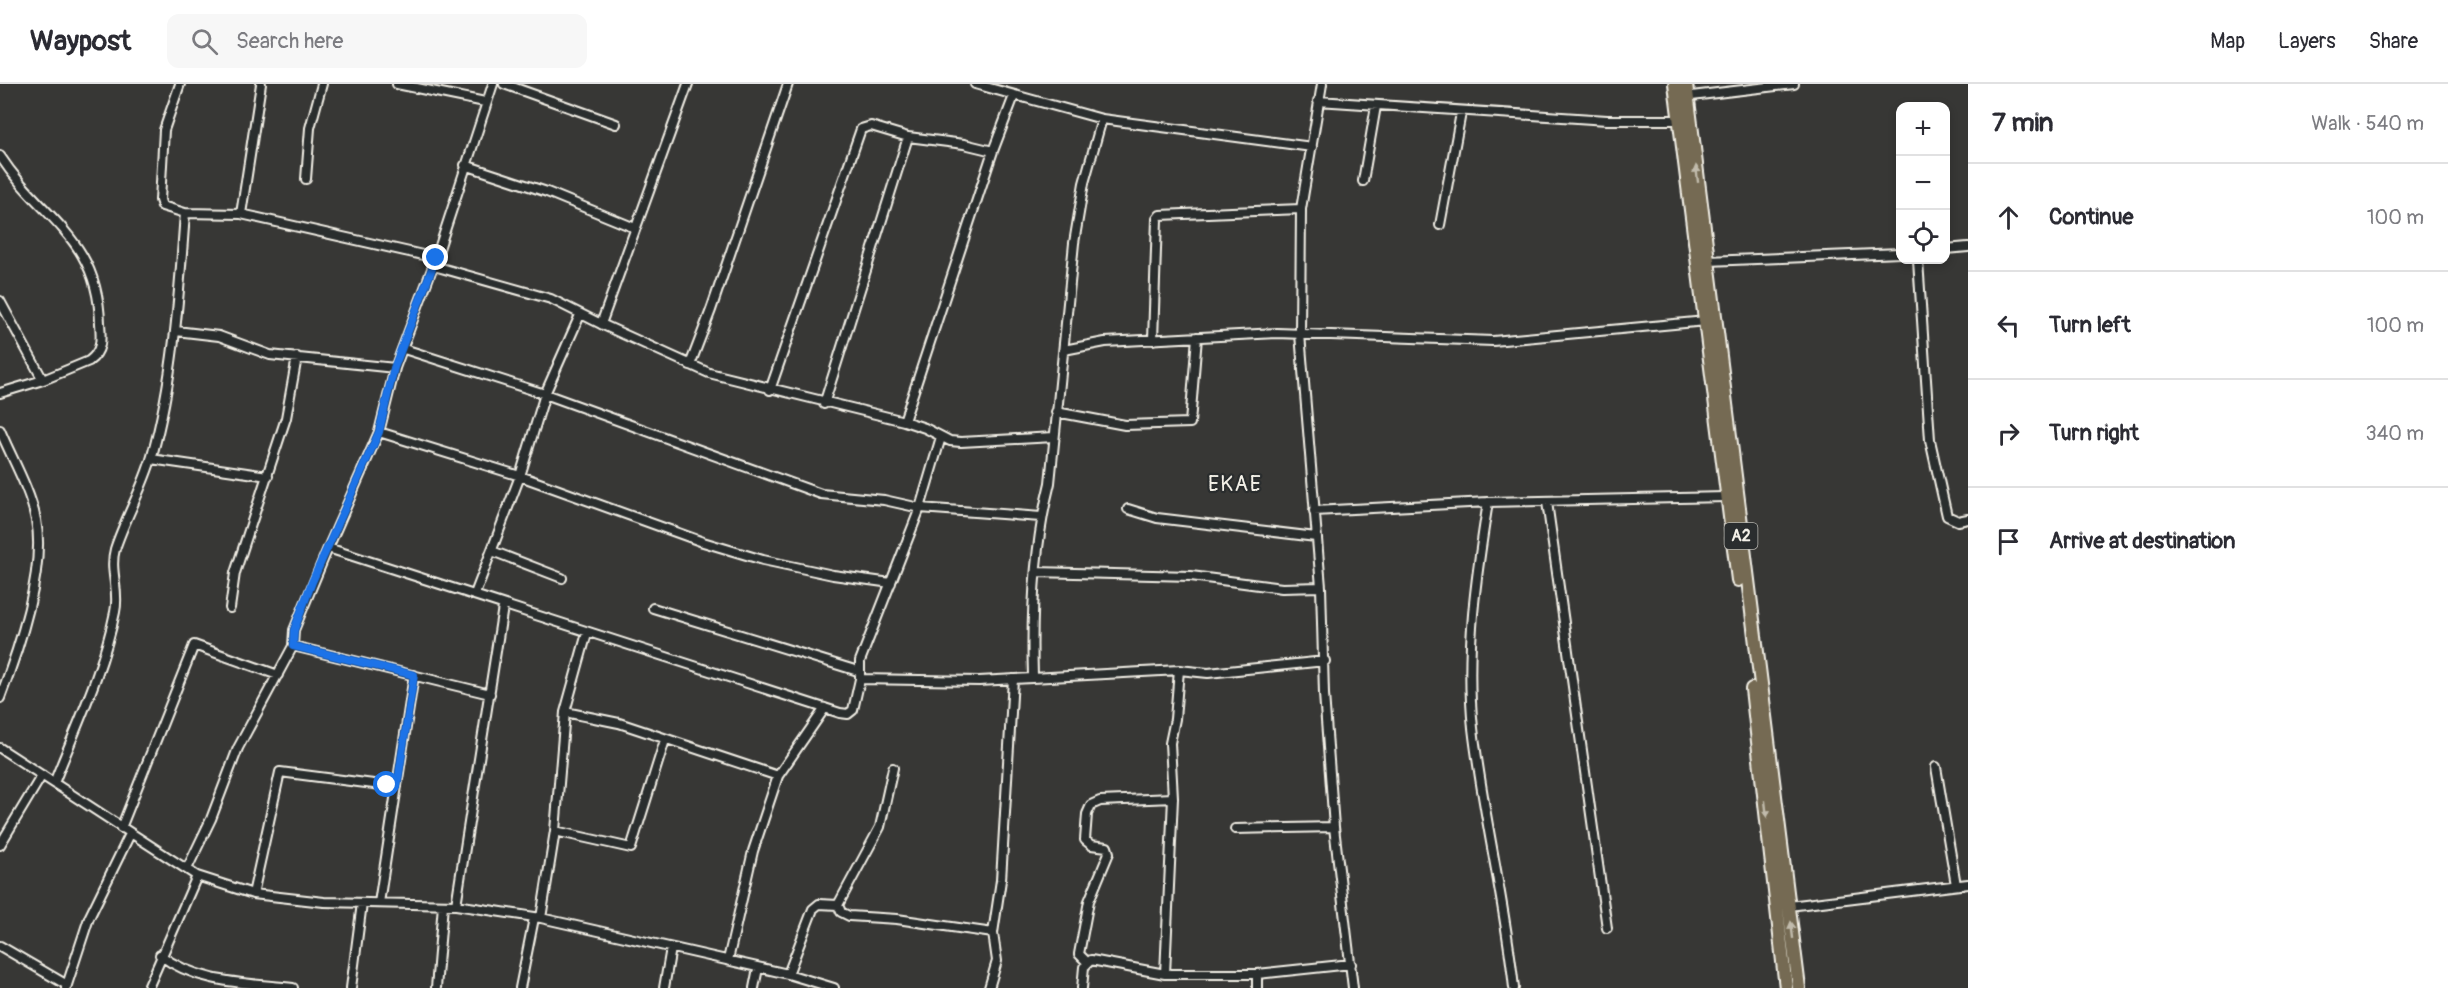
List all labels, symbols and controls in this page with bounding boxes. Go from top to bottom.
search box [167,14,587,68]
text: Waypost [30,24,131,59]
icon: search [188,25,221,58]
text: Search here [236,27,343,55]
text: Map [2210,28,2245,55]
text: Layers [2278,28,2336,55]
text: Share [2369,28,2418,55]
map controls [1896,102,1950,264]
button: + [1896,102,1950,156]
text: 7 min [1992,107,2054,139]
text: Walk · 540 m [2311,111,2424,136]
button: − [1896,156,1950,210]
one-way arrow [1692,164,1702,183]
icon: ahead [1992,201,2025,234]
text: Continue [2049,203,2133,231]
text: 100 m [2367,205,2424,230]
button: locate [1896,210,1950,264]
route end [422,244,448,270]
icon: left [1992,309,2025,342]
text: Turn left [2049,311,2131,339]
text: 100 m [2367,313,2424,338]
icon: right [1992,417,2025,450]
text: Turn right [2049,419,2139,447]
text: 340 m [2365,421,2424,446]
district label: EKAE [1208,471,1262,498]
road number: A2 [1724,523,1758,549]
icon: arrive [1992,525,2025,558]
text: Arrive at destination [2049,527,2235,555]
route start [373,771,399,797]
one-way arrow [1761,799,1770,818]
one-way arrow [1787,920,1797,939]

